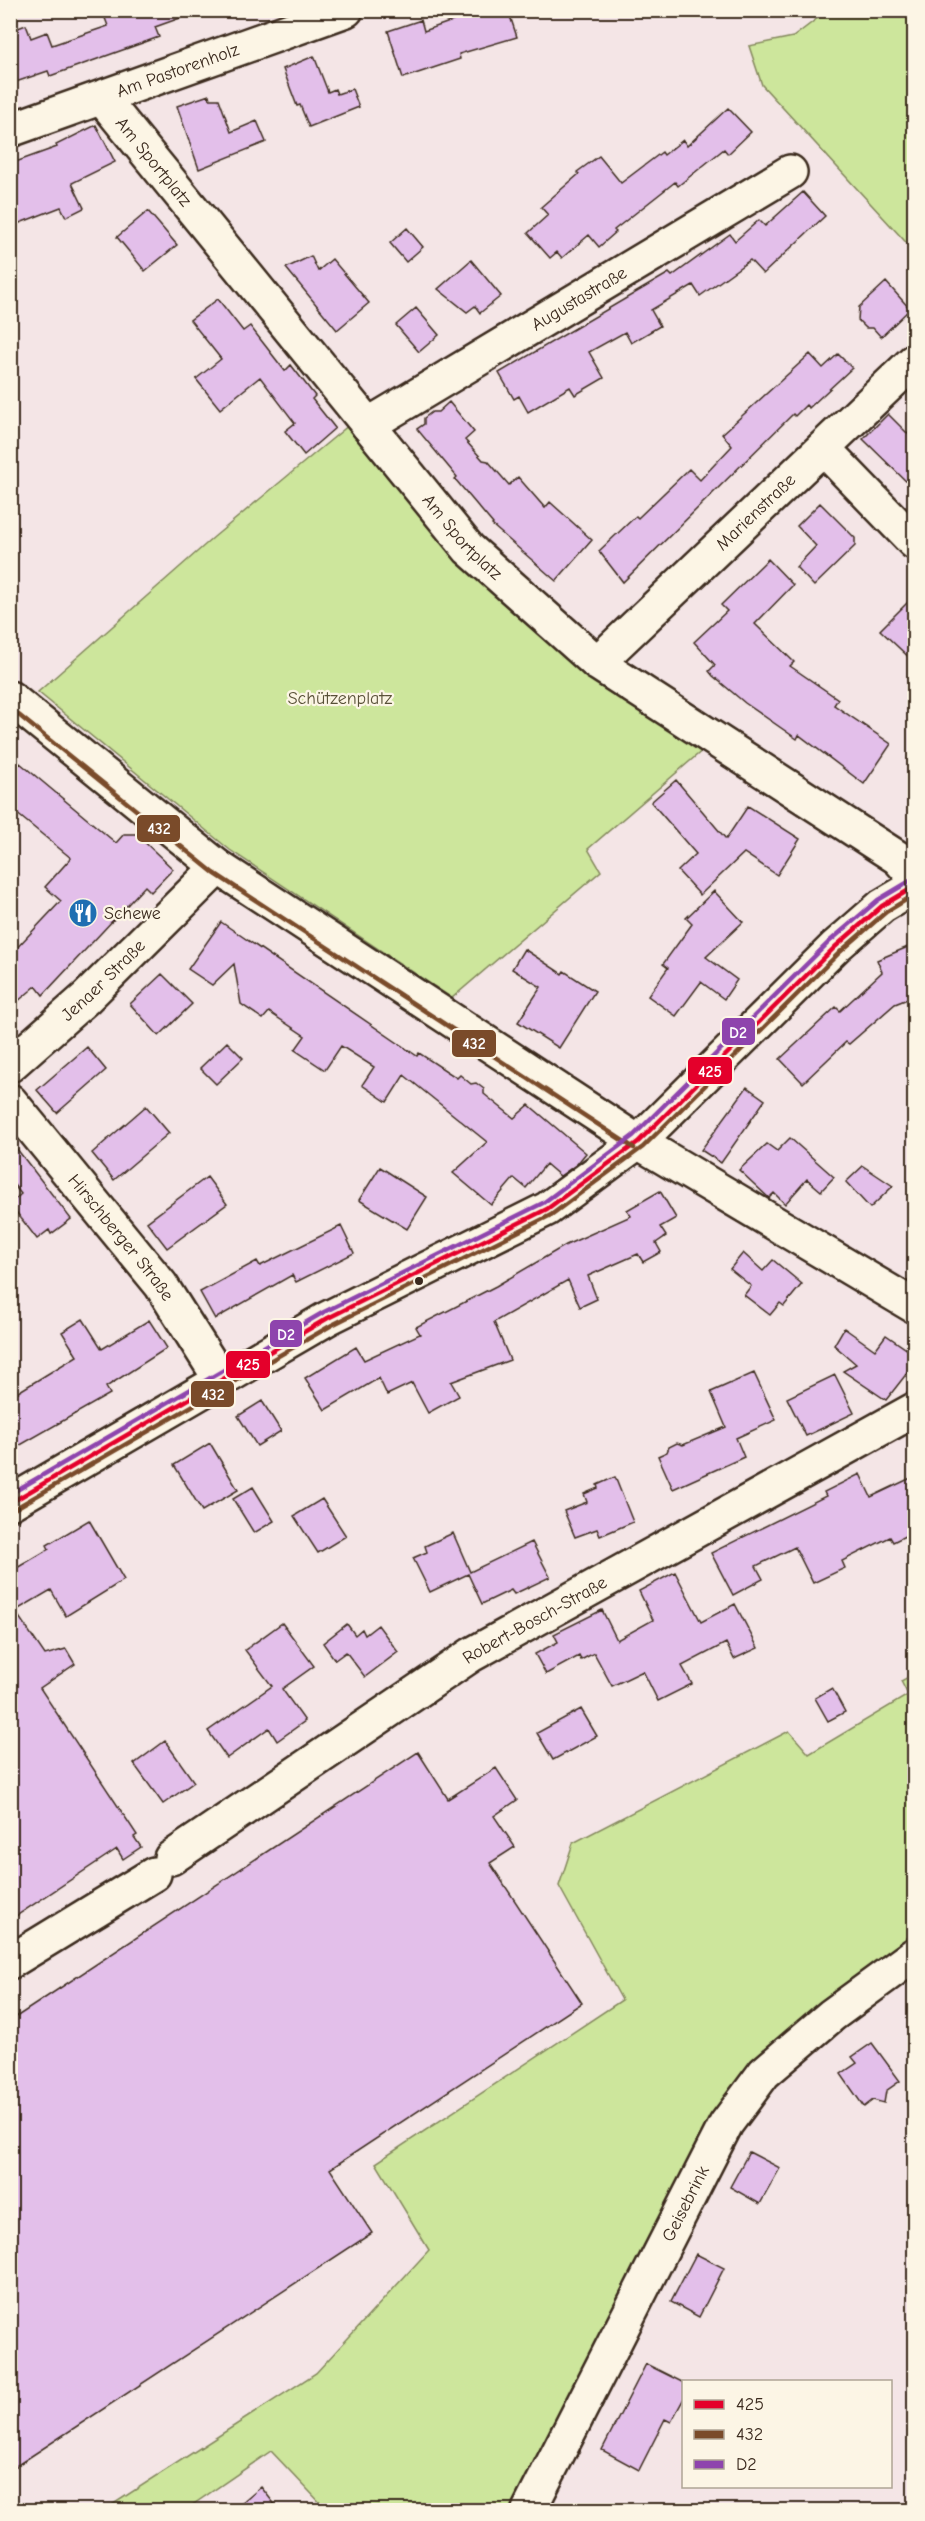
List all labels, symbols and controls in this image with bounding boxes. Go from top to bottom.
street label: Am Pastorenholz [114,39,242,102]
street label: Am Sportplatz [111,113,196,211]
street label: Augustastraße [528,262,631,335]
street label: Marienstraße [712,470,800,555]
street label: Am Sportplatz [418,490,506,584]
park label: Schützenplatz [288,688,393,709]
line badge: 432 [136,814,181,843]
text: 432 [147,820,171,838]
restaurant icon: Schewe [67,897,99,929]
place label: Schewe [104,903,161,924]
street label: Jenaer Straße [57,935,150,1026]
line badge: D2 [721,1017,756,1046]
text: D2 [729,1024,747,1042]
line badge: 432 [451,1029,497,1058]
text: 432 [462,1035,486,1053]
line badge: 425 [687,1056,733,1085]
text: 425 [698,1063,722,1081]
street label: Hirschberger Straße [63,1170,178,1305]
unlabelled marker [413,1275,425,1287]
line badge: D2 [269,1319,303,1348]
text: D2 [277,1326,295,1344]
line badge: 425 [225,1350,271,1379]
text: 425 [236,1356,260,1374]
line badge: 432 [190,1380,235,1408]
text: 432 [201,1386,225,1404]
street label: Robert-Bosch-Straße [459,1572,611,1669]
street label: Geisebrink [658,2162,714,2245]
legend [682,2380,892,2488]
text: 425 [736,2394,764,2415]
text: 432 [736,2424,763,2445]
text: D2 [736,2454,757,2475]

